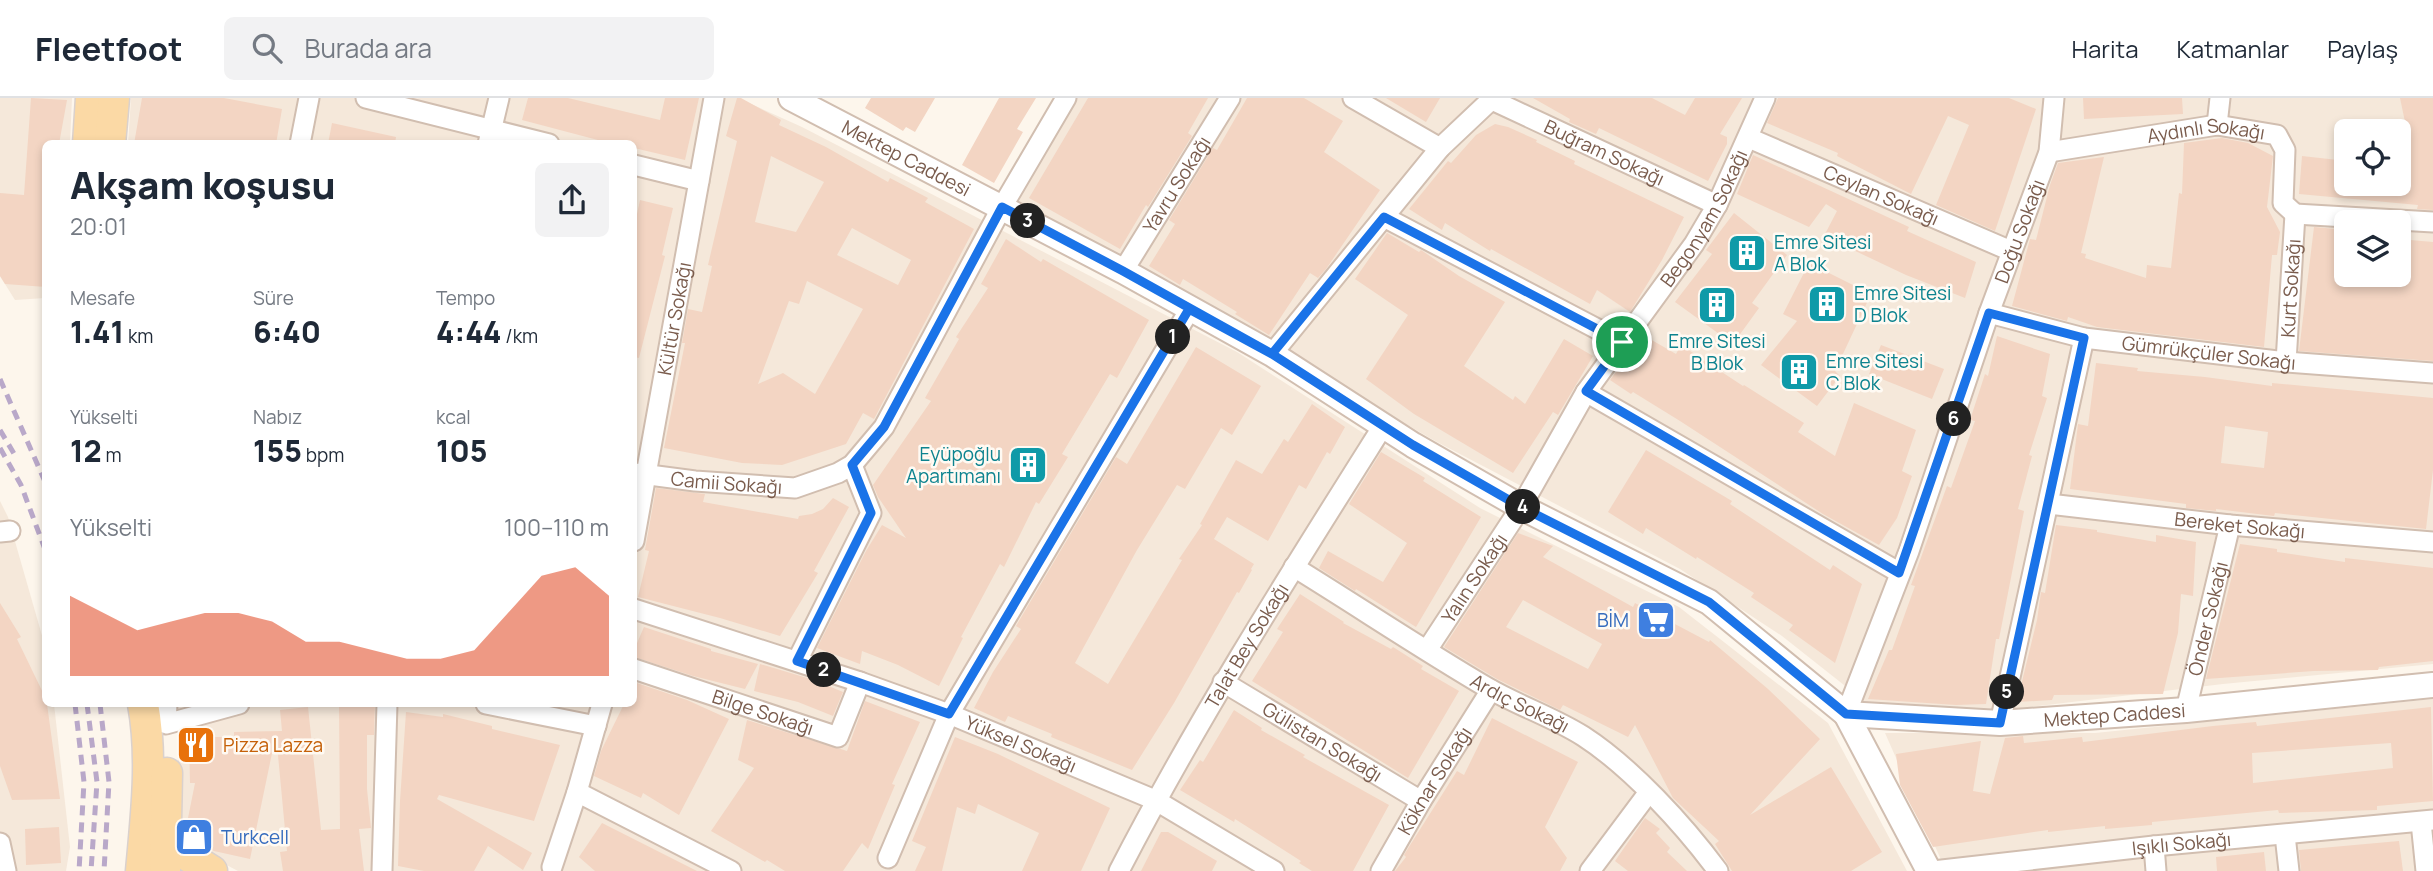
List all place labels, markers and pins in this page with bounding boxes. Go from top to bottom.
pin: 3 [1010,204,1046,238]
place label: Emre Sitesi A Blok [1774,229,1871,277]
building icon: Emre Sitesi A Blok [1726,232,1768,274]
place label: Emre Sitesi D Blok [1854,280,1951,328]
building icon: Emre Sitesi D Blok [1806,283,1848,325]
building icon: Emre Sitesi B Blok [1696,284,1738,326]
pin [1592,312,1652,372]
pin: 1 [1156,320,1190,354]
place label: Emre Sitesi B Blok [1668,328,1766,376]
place label: Emre Sitesi C Blok [1826,348,1923,396]
building icon: Emre Sitesi C Blok [1778,351,1820,393]
pin: 6 [1937,402,1972,436]
place label: Eyüpoğlu Apartımanı [906,441,1001,489]
building icon: Eyüpoğlu Apartımanı [1007,444,1049,486]
pin: 4 [1506,490,1540,524]
supermarket icon: BİM [1635,599,1677,641]
place label: BİM [1597,607,1629,633]
pin: 2 [806,652,842,688]
pin: 5 [1990,674,2024,710]
restaurant icon: Pizza Lazza [175,724,217,766]
place label: Pizza Lazza [223,732,323,758]
shop icon: Turkcell [173,816,215,858]
place label: Turkcell [221,824,289,850]

